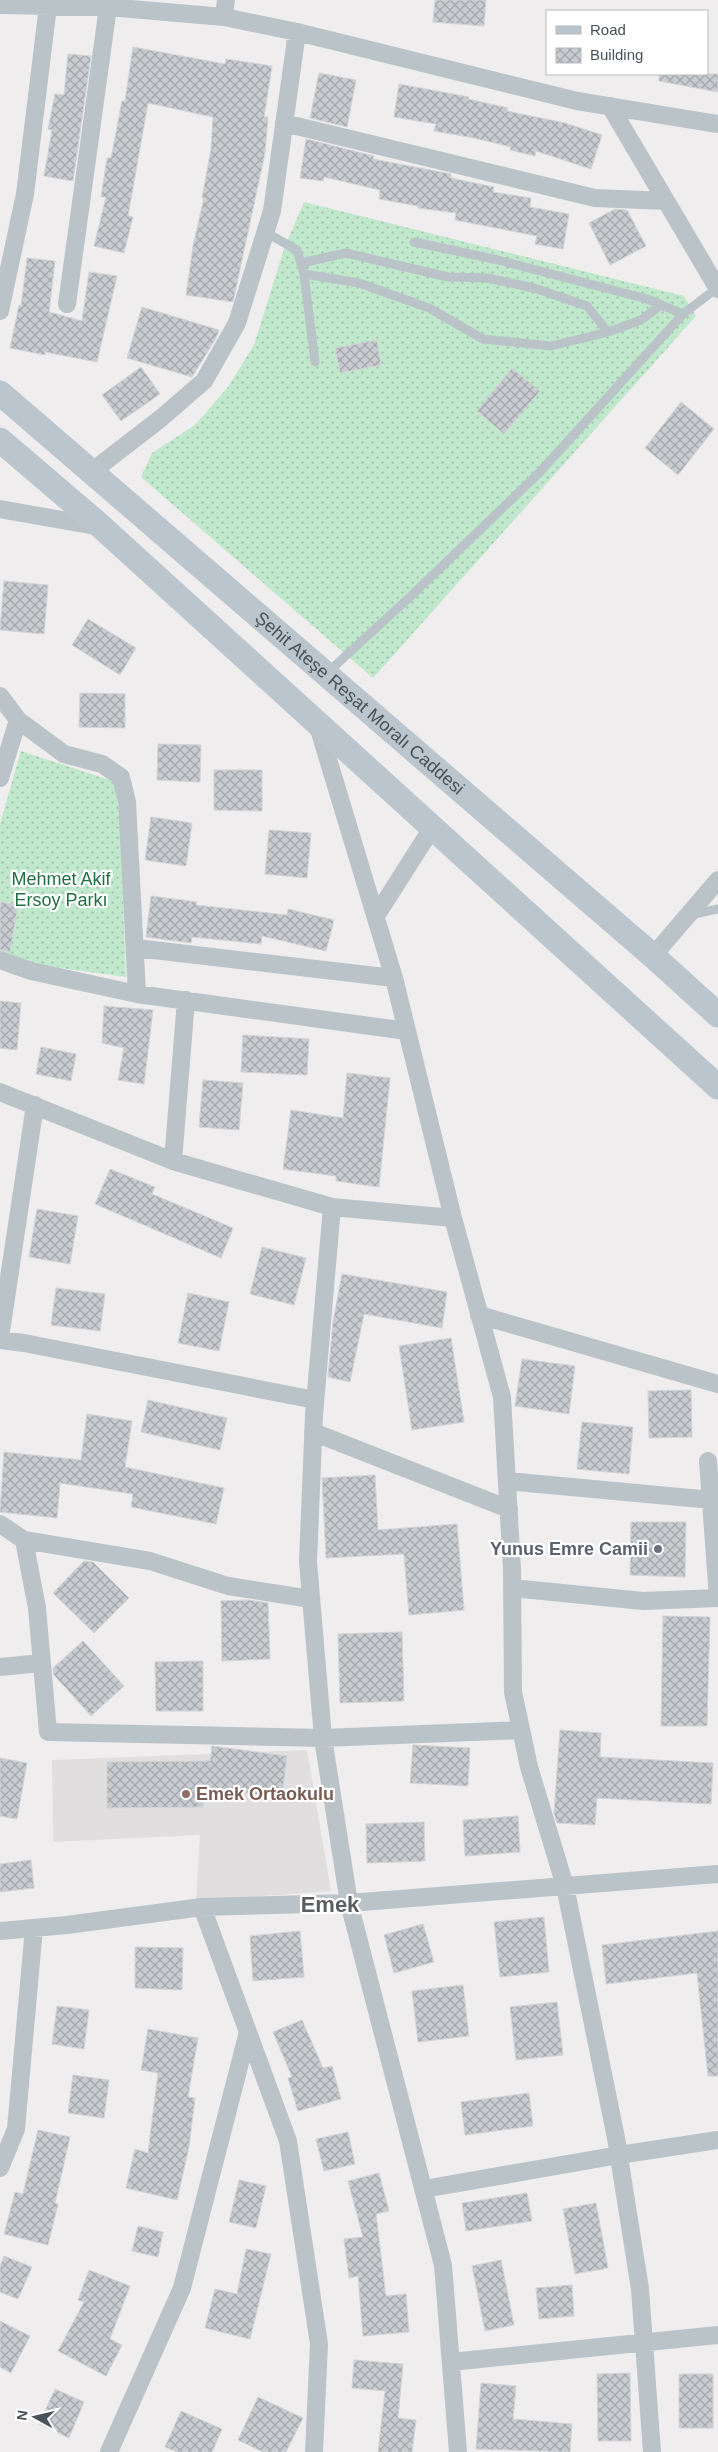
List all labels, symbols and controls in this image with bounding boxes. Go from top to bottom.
legend [546,10,708,75]
text: Road [590,21,626,38]
text: Building [590,46,643,63]
street label: Şehit Ateşe Reşat Moralı Caddesi [251,608,468,799]
park label: Mehmet Akif Ersoy Parkı [11,869,112,910]
place label: Yunus Emre Camii [490,1539,648,1559]
marker: Yunus Emre Camii [652,1543,664,1555]
place label: Emek Ortaokulu [196,1784,334,1804]
marker: Emek Ortaokulu [180,1788,192,1800]
district label: Emek [301,1892,360,1917]
north arrow [10,2392,60,2442]
text: N [13,2409,31,2421]

